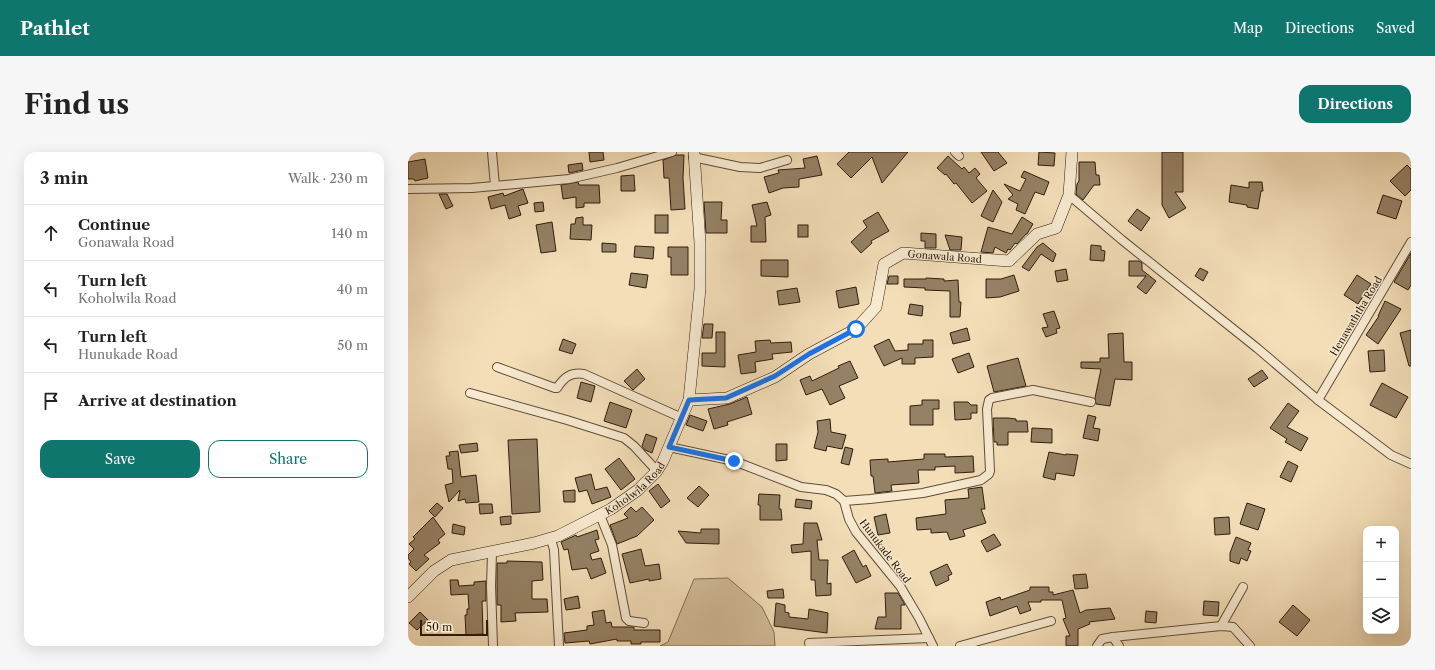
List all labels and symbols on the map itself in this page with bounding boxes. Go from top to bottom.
street label: Gonawala Road [907,247,982,265]
street label: Henawaththa Road [1327,274,1385,358]
route start [847,320,865,338]
route end [725,452,743,470]
street label: Koholwila Road [603,459,668,518]
street label: Hunukade Road [857,516,913,586]
scale bar [420,618,488,637]

